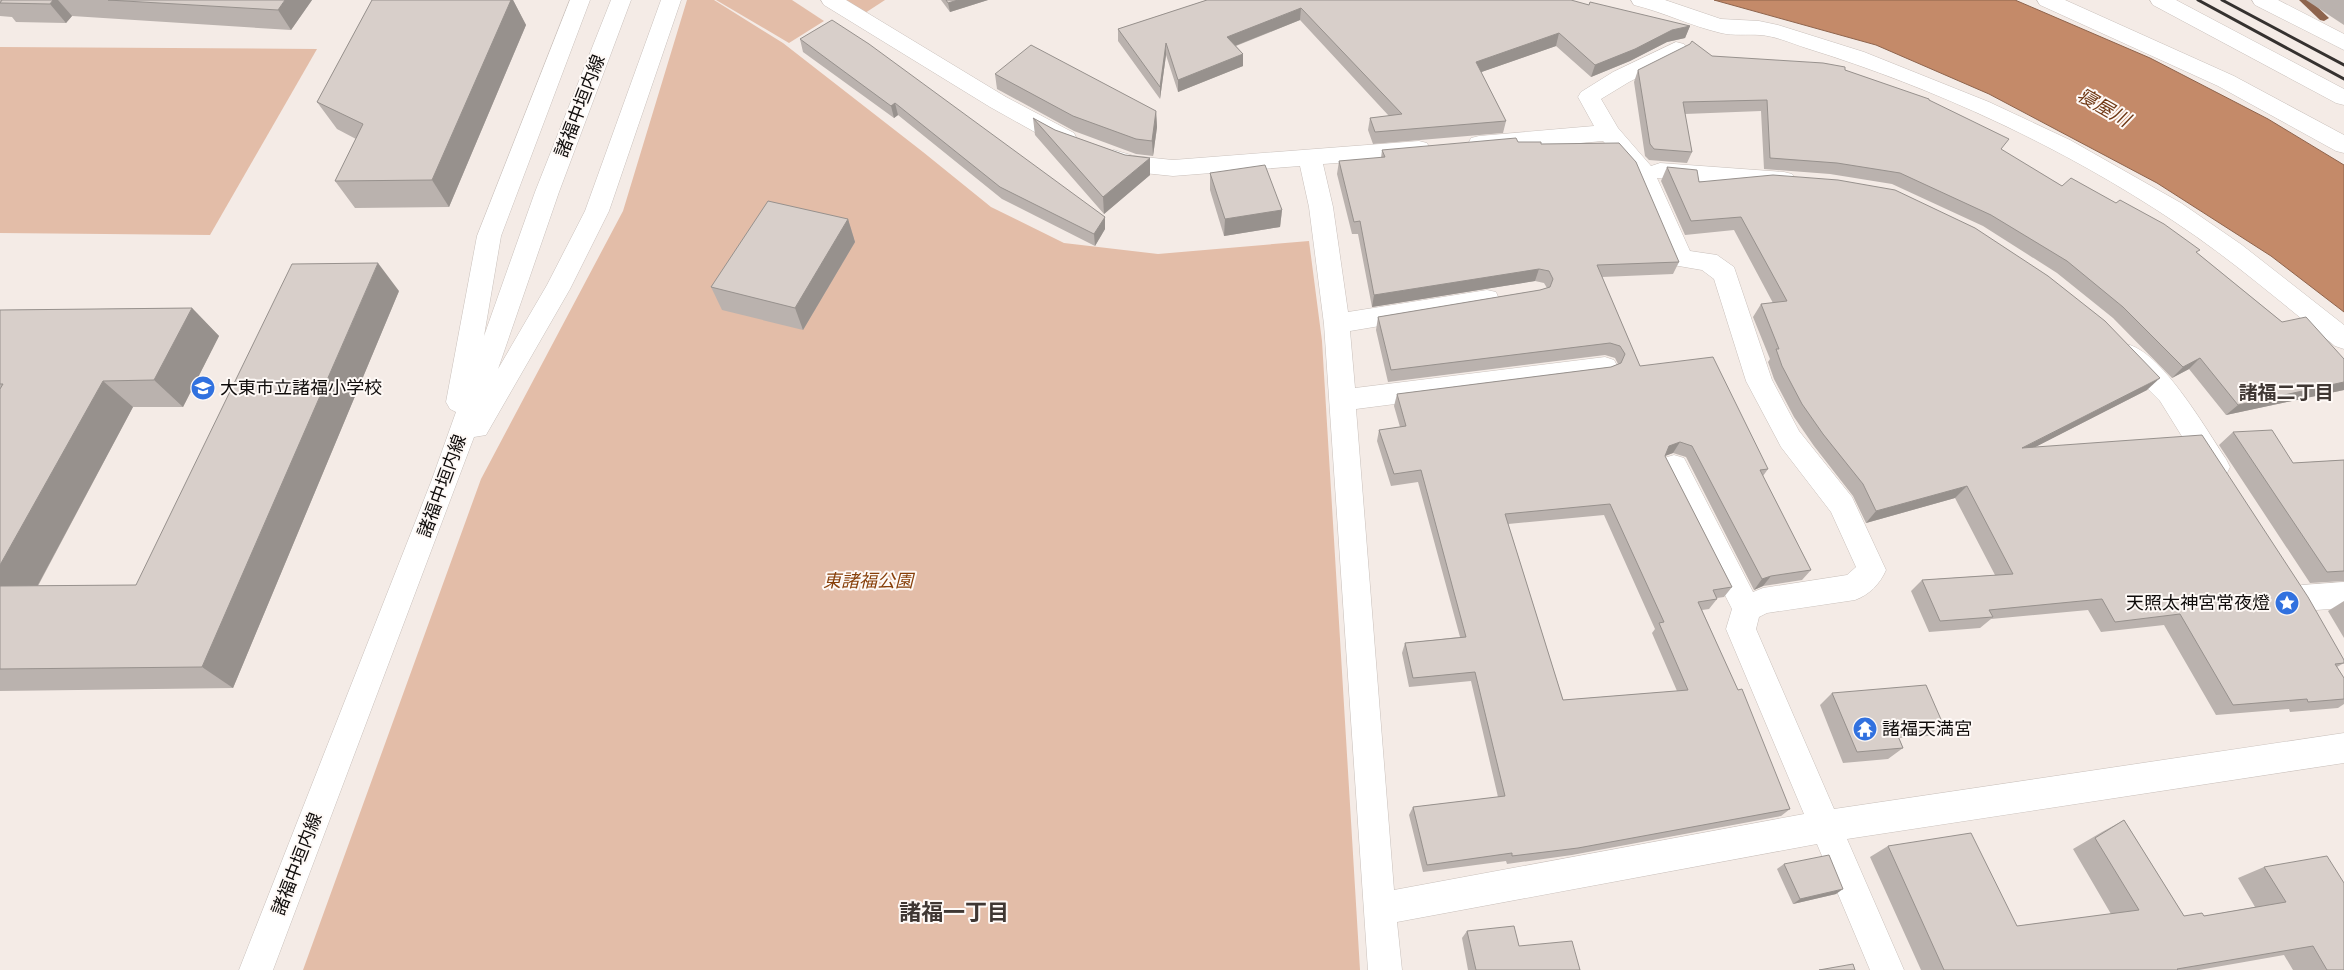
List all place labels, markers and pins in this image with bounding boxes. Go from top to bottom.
school or university icon: 大東市立諸福小学校 [190,375,216,401]
place label: 大東市立諸福小学校 [220,376,382,399]
place icon: 天照太神宮常夜燈 [2274,590,2300,616]
place label: 天照太神宮常夜燈 [2126,591,2270,614]
temple icon: 諸福天満宮 [1852,716,1878,742]
place label: 諸福天満宮 [1882,717,1972,740]

